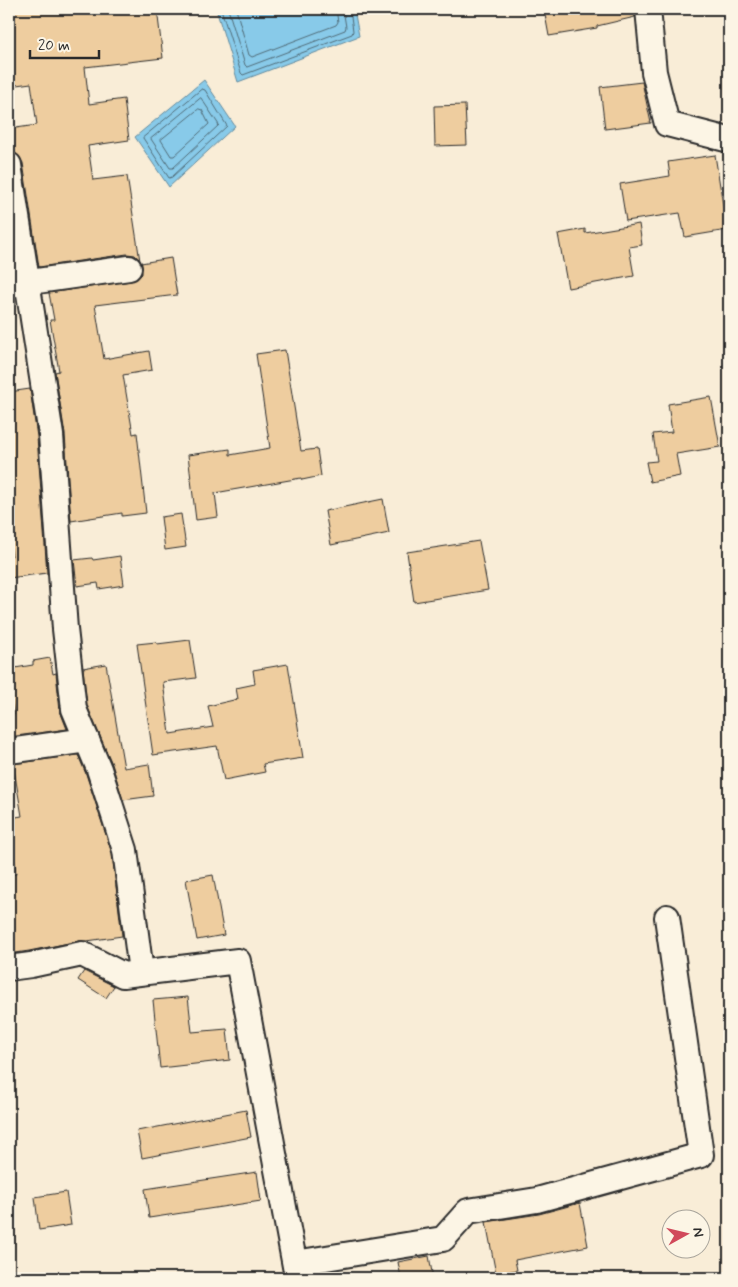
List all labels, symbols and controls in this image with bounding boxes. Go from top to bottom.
scale bar [30,28,99,60]
text: 20 m [38,36,70,56]
north arrow [660,1210,710,1260]
text: N [688,1226,707,1238]

